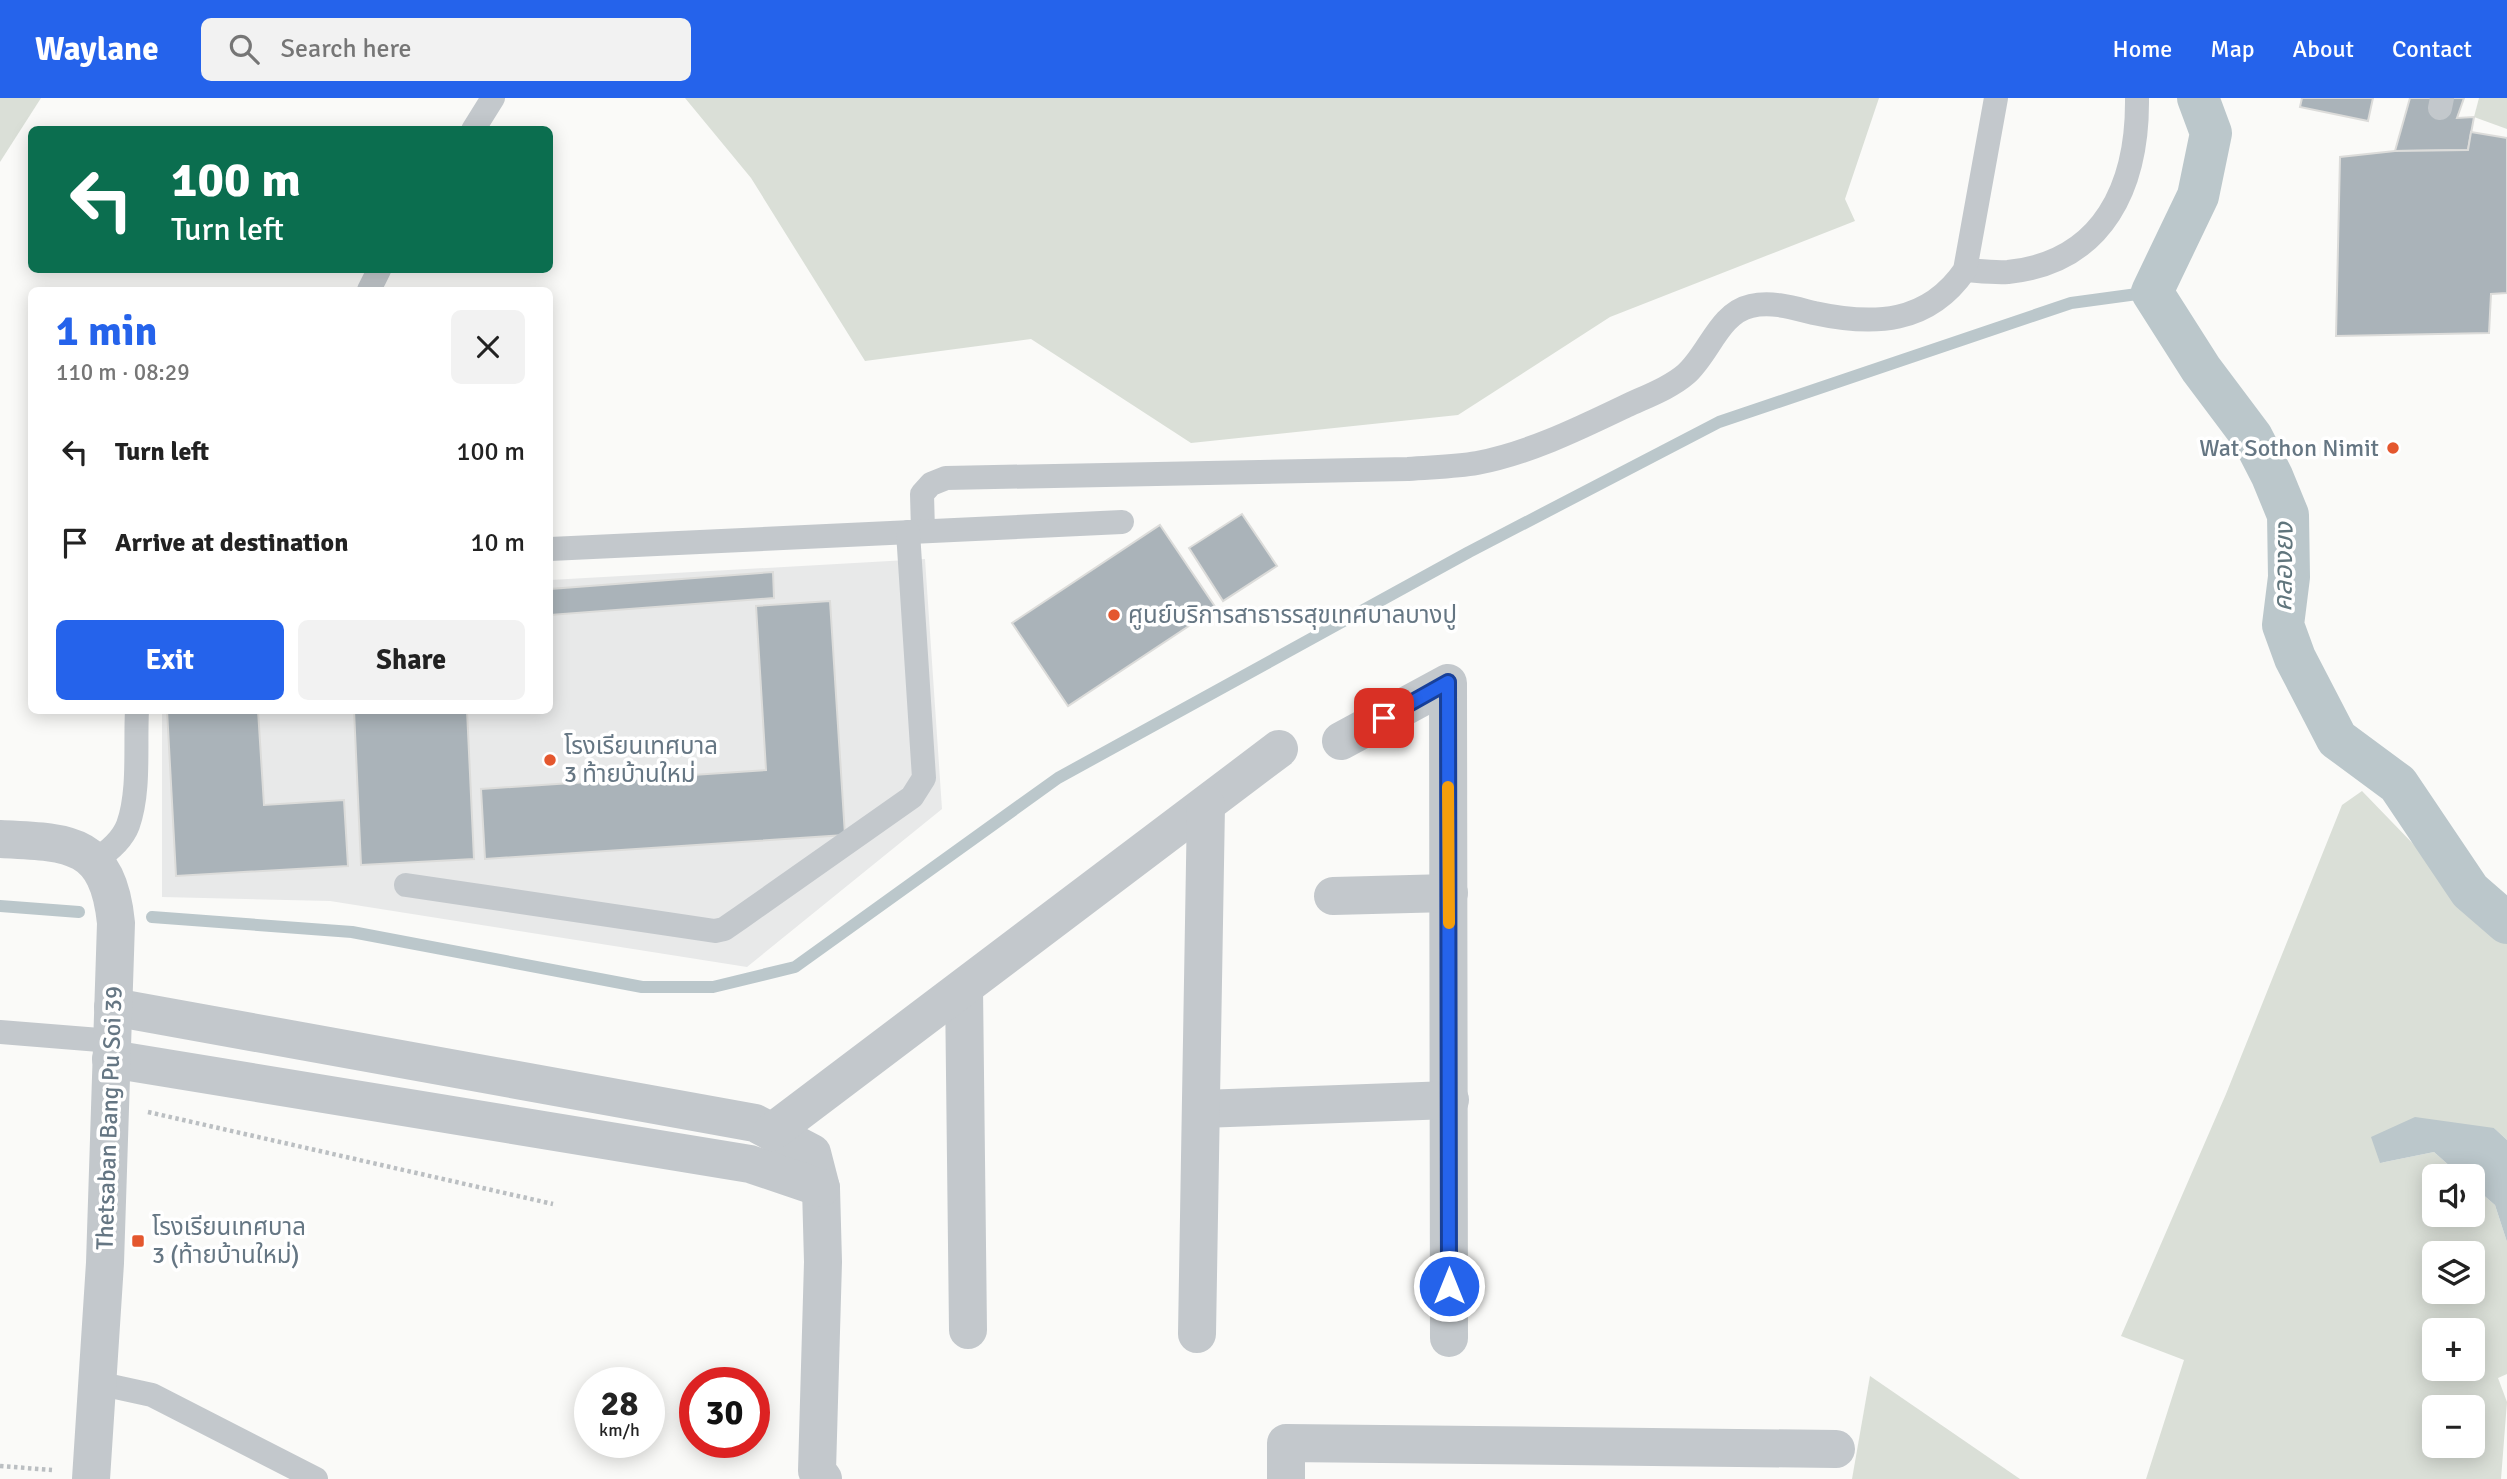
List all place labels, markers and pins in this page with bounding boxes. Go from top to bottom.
place label: Wat Sothon Nimit [2199,433,2379,463]
marker: Wat Sothon Nimit [2385,440,2401,456]
place label: ศูนย์บริการสาธารรสุขเทศบาลบางปู [1128,600,1457,630]
marker: ศูนย์บริการสาธารรสุขเทศบาลบางปู [1106,607,1122,623]
pin [1354,688,1414,748]
place label: โรงเรียนเทศบาล 3 ท้ายบ้านใหม่ [564,731,718,789]
marker: โรงเรียนเทศบาล 3 ท้ายบ้านใหม่ [542,752,558,768]
place label: โรงเรียนเทศบาล 3 (ท้ายบ้านใหม่) [152,1212,306,1270]
marker: โรงเรียนเทศบาล 3 (ท้ายบ้านใหม่) [130,1233,146,1249]

